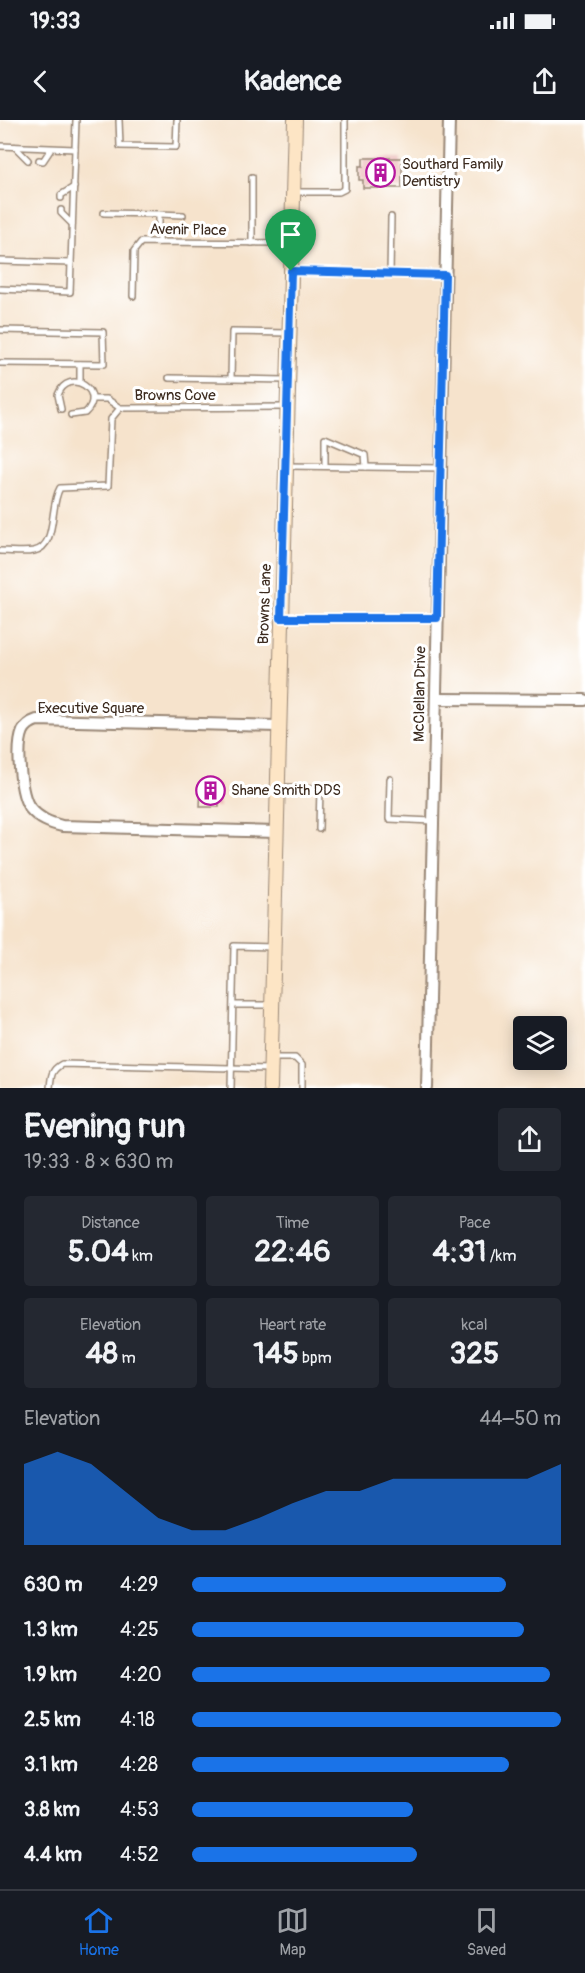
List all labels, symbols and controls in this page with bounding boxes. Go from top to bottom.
text: 19:33 [30,7,80,35]
icon: back [24,65,57,98]
text: Kadence [244,65,341,98]
icon: share [528,65,561,98]
place label: Southard Family Dentistry [402,155,504,191]
building icon: Southard Family Dentistry [365,157,397,189]
pin [265,209,316,271]
icon: arrive [274,218,307,251]
street label: Avenir Place [150,220,227,240]
street label: Browns Cove [134,386,216,405]
street label: Browns Lane [254,563,276,645]
street label: McClellan Drive [410,645,430,742]
street label: Executive Square [38,699,145,718]
building icon: Shane Smith DDS [194,774,226,806]
place label: Shane Smith DDS [231,781,341,800]
map controls [513,1016,567,1070]
button: layers [513,1016,567,1070]
text: Evening run [24,1106,185,1147]
button: share [498,1108,561,1171]
text: 19:33 · 8 × 630 m [24,1149,173,1174]
text: Distance [81,1213,140,1233]
text: Time [276,1213,309,1233]
text: Pace [459,1213,490,1233]
text: 5.04 [68,1233,129,1270]
text: 22:46 [254,1233,331,1270]
text: 4:31 [433,1233,486,1270]
text: km [129,1246,153,1266]
text: /km [486,1246,517,1266]
text: Elevation [80,1315,141,1335]
text: Heart rate [259,1315,326,1335]
text: kcal [461,1315,488,1335]
text: 48 [85,1335,118,1372]
text: 145 [253,1335,299,1372]
text: 325 [450,1335,499,1372]
text: m [118,1348,136,1368]
text: bpm [299,1348,332,1368]
text: Elevation [24,1406,100,1431]
text: 44–50 m [479,1406,561,1431]
text: 630 m [24,1572,83,1597]
text: 4:29 [120,1572,158,1597]
text: 1.3 km [24,1617,78,1642]
text: 4:25 [120,1617,159,1642]
text: 1.9 km [24,1662,77,1687]
text: 4:20 [120,1662,162,1687]
text: 2.5 km [24,1707,81,1732]
text: 4:18 [120,1707,155,1732]
text: 3.1 km [24,1752,78,1777]
text: 4:28 [120,1752,158,1777]
text: 3.8 km [24,1797,80,1822]
text: 4:53 [120,1797,159,1822]
text: 4.4 km [24,1842,82,1867]
text: 4:52 [120,1842,159,1867]
tab: Home [79,1904,119,1960]
tab: Map [276,1904,309,1960]
tab: Saved [467,1904,506,1960]

